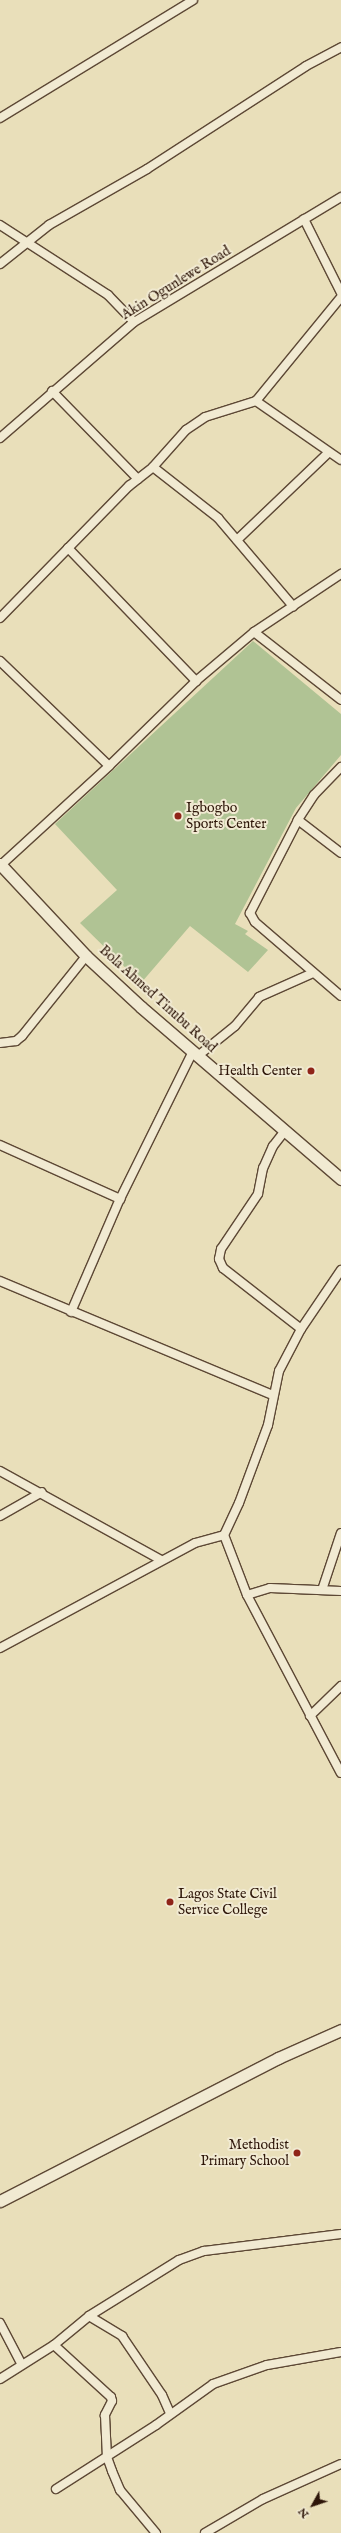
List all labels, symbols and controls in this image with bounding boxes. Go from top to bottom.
street label: Akin Ogunlewe Road [118,243,234,323]
place label: Igbogbo Sports Center [186,800,266,832]
marker: Igbogbo Sports Center [173,811,183,821]
street label: Bola Ahmed Tinubu Road [96,942,220,1056]
place label: Health Center [218,1063,302,1079]
marker: Health Center [305,1065,317,1077]
place label: Lagos State Civil Service College [178,1886,277,1918]
marker: Lagos State Civil Service College [165,1897,175,1907]
place label: Methodist Primary School [201,2137,289,2170]
marker: Methodist Primary School [292,2148,302,2158]
north arrow [293,2485,333,2525]
text: N [295,2505,312,2521]

